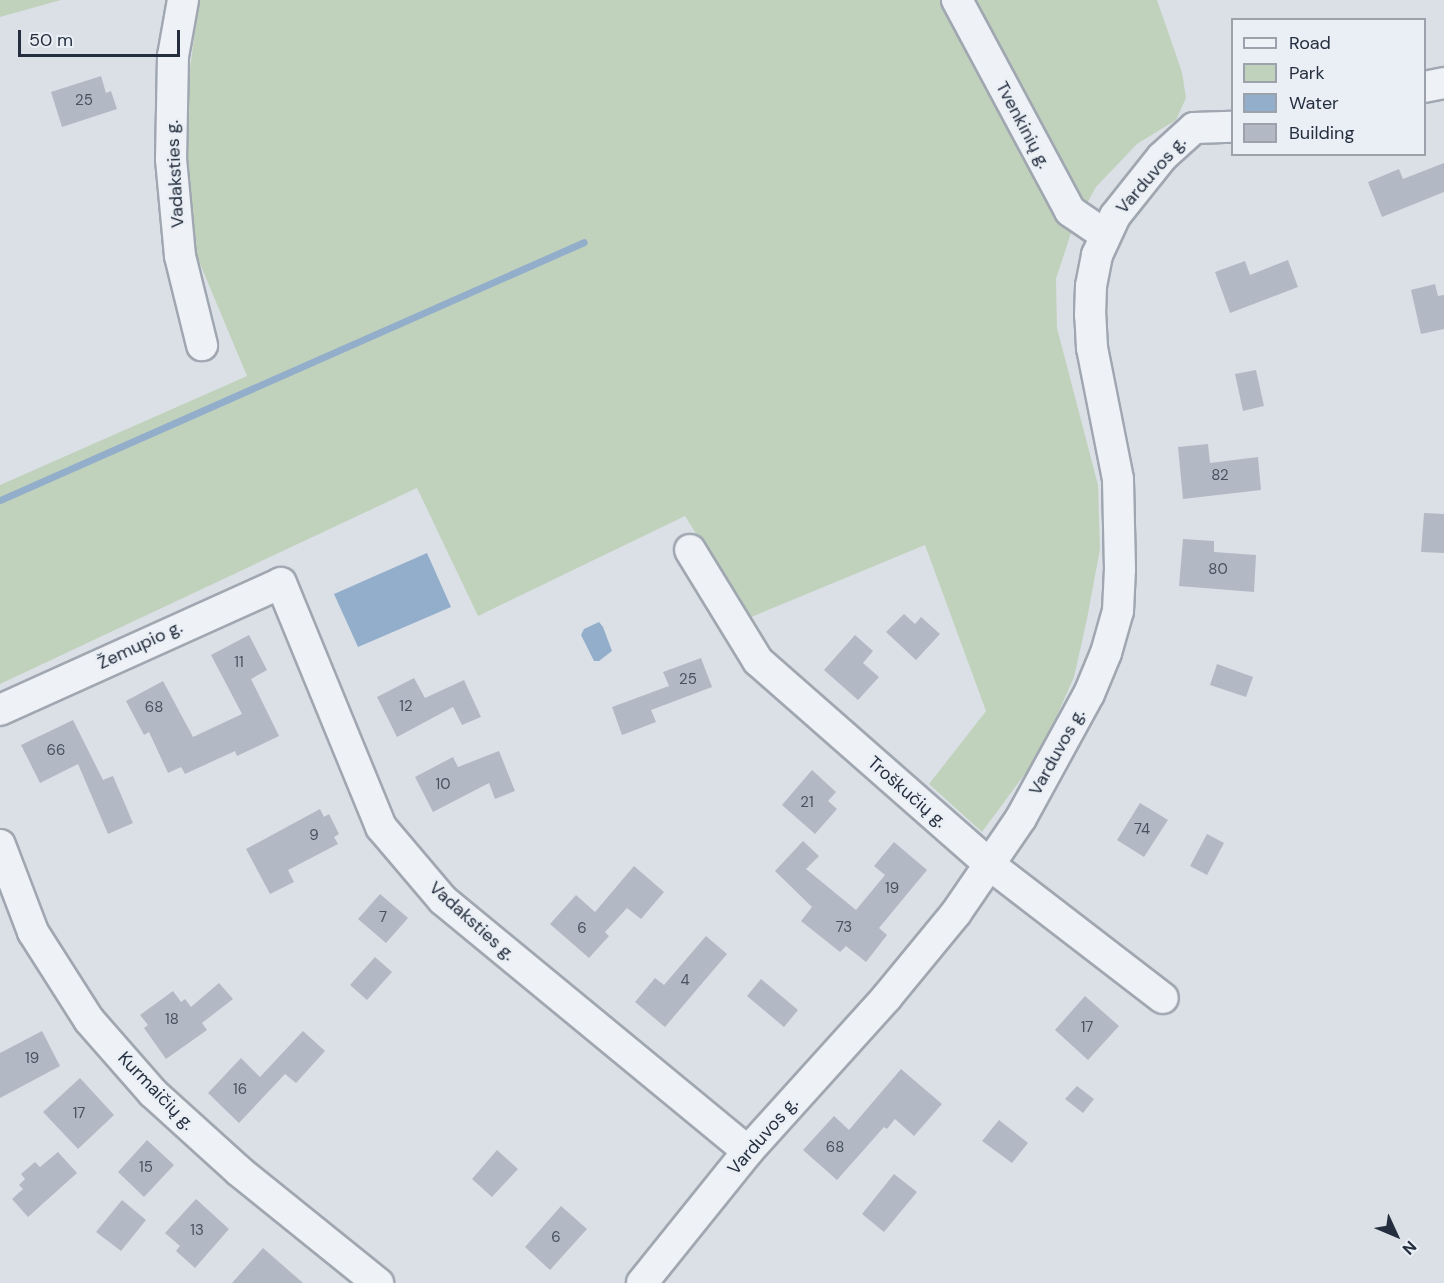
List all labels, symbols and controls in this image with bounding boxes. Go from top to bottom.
scale bar [21,18,183,56]
legend [1231,18,1426,156]
text: 50 m [29,28,73,52]
text: Road [1289,31,1331,55]
text: Park [1289,61,1325,85]
street label: Tvenkinių g. [991,78,1055,172]
text: Water [1289,91,1339,115]
house number: 25 [75,92,93,110]
street label: Vadaksties g. [161,119,189,229]
text: Building [1289,121,1354,145]
street label: Varduvos g. [1111,132,1191,218]
house number: 82 [1211,467,1229,485]
house number: 80 [1208,561,1228,579]
street label: Žemupio g. [94,616,186,674]
house number: 11 [234,654,244,672]
house number: 25 [679,671,697,689]
house number: 12 [399,698,413,716]
house number: 68 [145,699,163,717]
street label: Varduvos g. [1024,705,1090,799]
house number: 66 [47,742,65,760]
street label: Troškučių g. [863,752,951,832]
house number: 10 [436,776,450,794]
house number: 21 [800,794,814,812]
house number: 74 [1134,821,1150,839]
house number: 9 [309,827,319,845]
street label: Vadaksties g. [425,877,519,965]
house number: 19 [885,880,899,898]
house number: 7 [379,909,387,927]
house number: 73 [836,919,852,937]
house number: 6 [577,920,587,938]
house number: 4 [680,972,690,990]
house number: 18 [165,1011,179,1029]
house number: 17 [1081,1019,1093,1037]
street label: Kurmaičių g. [113,1047,199,1135]
house number: 19 [25,1050,39,1068]
house number: 16 [233,1081,247,1099]
street label: Varduvos g. [723,1093,803,1179]
house number: 17 [73,1105,85,1123]
house number: 68 [826,1139,844,1157]
house number: 15 [139,1159,153,1177]
north arrow [1366,1205,1426,1265]
house number: 13 [190,1222,204,1240]
house number: 6 [551,1229,561,1247]
text: N [1398,1236,1421,1259]

